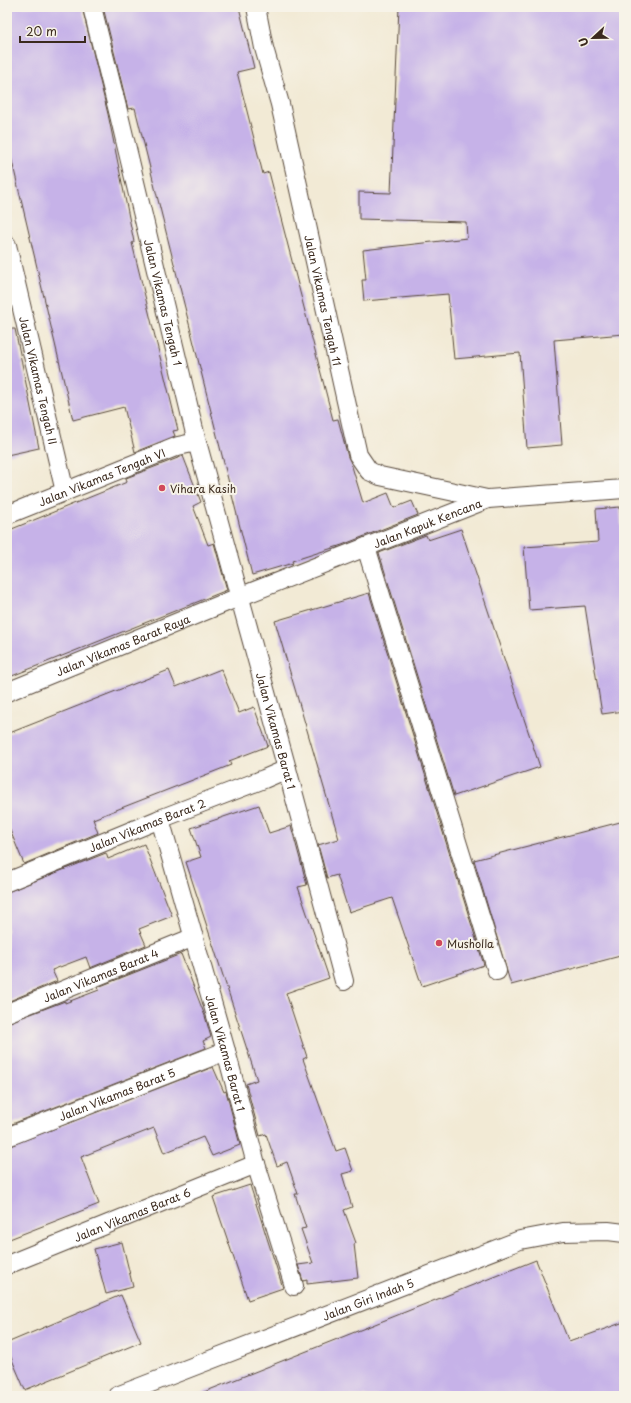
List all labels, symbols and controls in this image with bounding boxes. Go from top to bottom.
scale bar [20,18,85,44]
north arrow [573,18,613,58]
text: 20 m [26,22,57,40]
text: U [574,35,593,49]
street label: Jalan Vikamas Tengah 11 [301,233,346,367]
street label: Jalan Vikamas Tengah 1 [140,237,187,368]
street label: Jalan Vikamas Tengah II [15,314,62,446]
street label: Jalan Vikamas Tengah VI [36,444,168,510]
place label: Vihara Kasih [170,480,236,497]
marker: Vihara Kasih [157,483,167,493]
street label: Jalan Kapuk Kencana [371,494,484,552]
street label: Jalan Vikamas Barat Raya [53,610,192,680]
street label: Jalan Vikamas Barat 1 [252,671,301,791]
street label: Jalan Vikamas Barat 2 [86,794,208,856]
place label: Musholla [447,935,494,952]
marker: Musholla [434,938,444,948]
street label: Jalan Vikamas Barat 4 [40,944,161,1006]
street label: Jalan Vikamas Barat 1 [202,993,250,1113]
street label: Jalan Vikamas Barat 5 [56,1063,178,1124]
street label: Jalan Vikamas Barat 6 [71,1183,193,1246]
street label: Jalan Giri Indah 5 [320,1273,416,1324]

